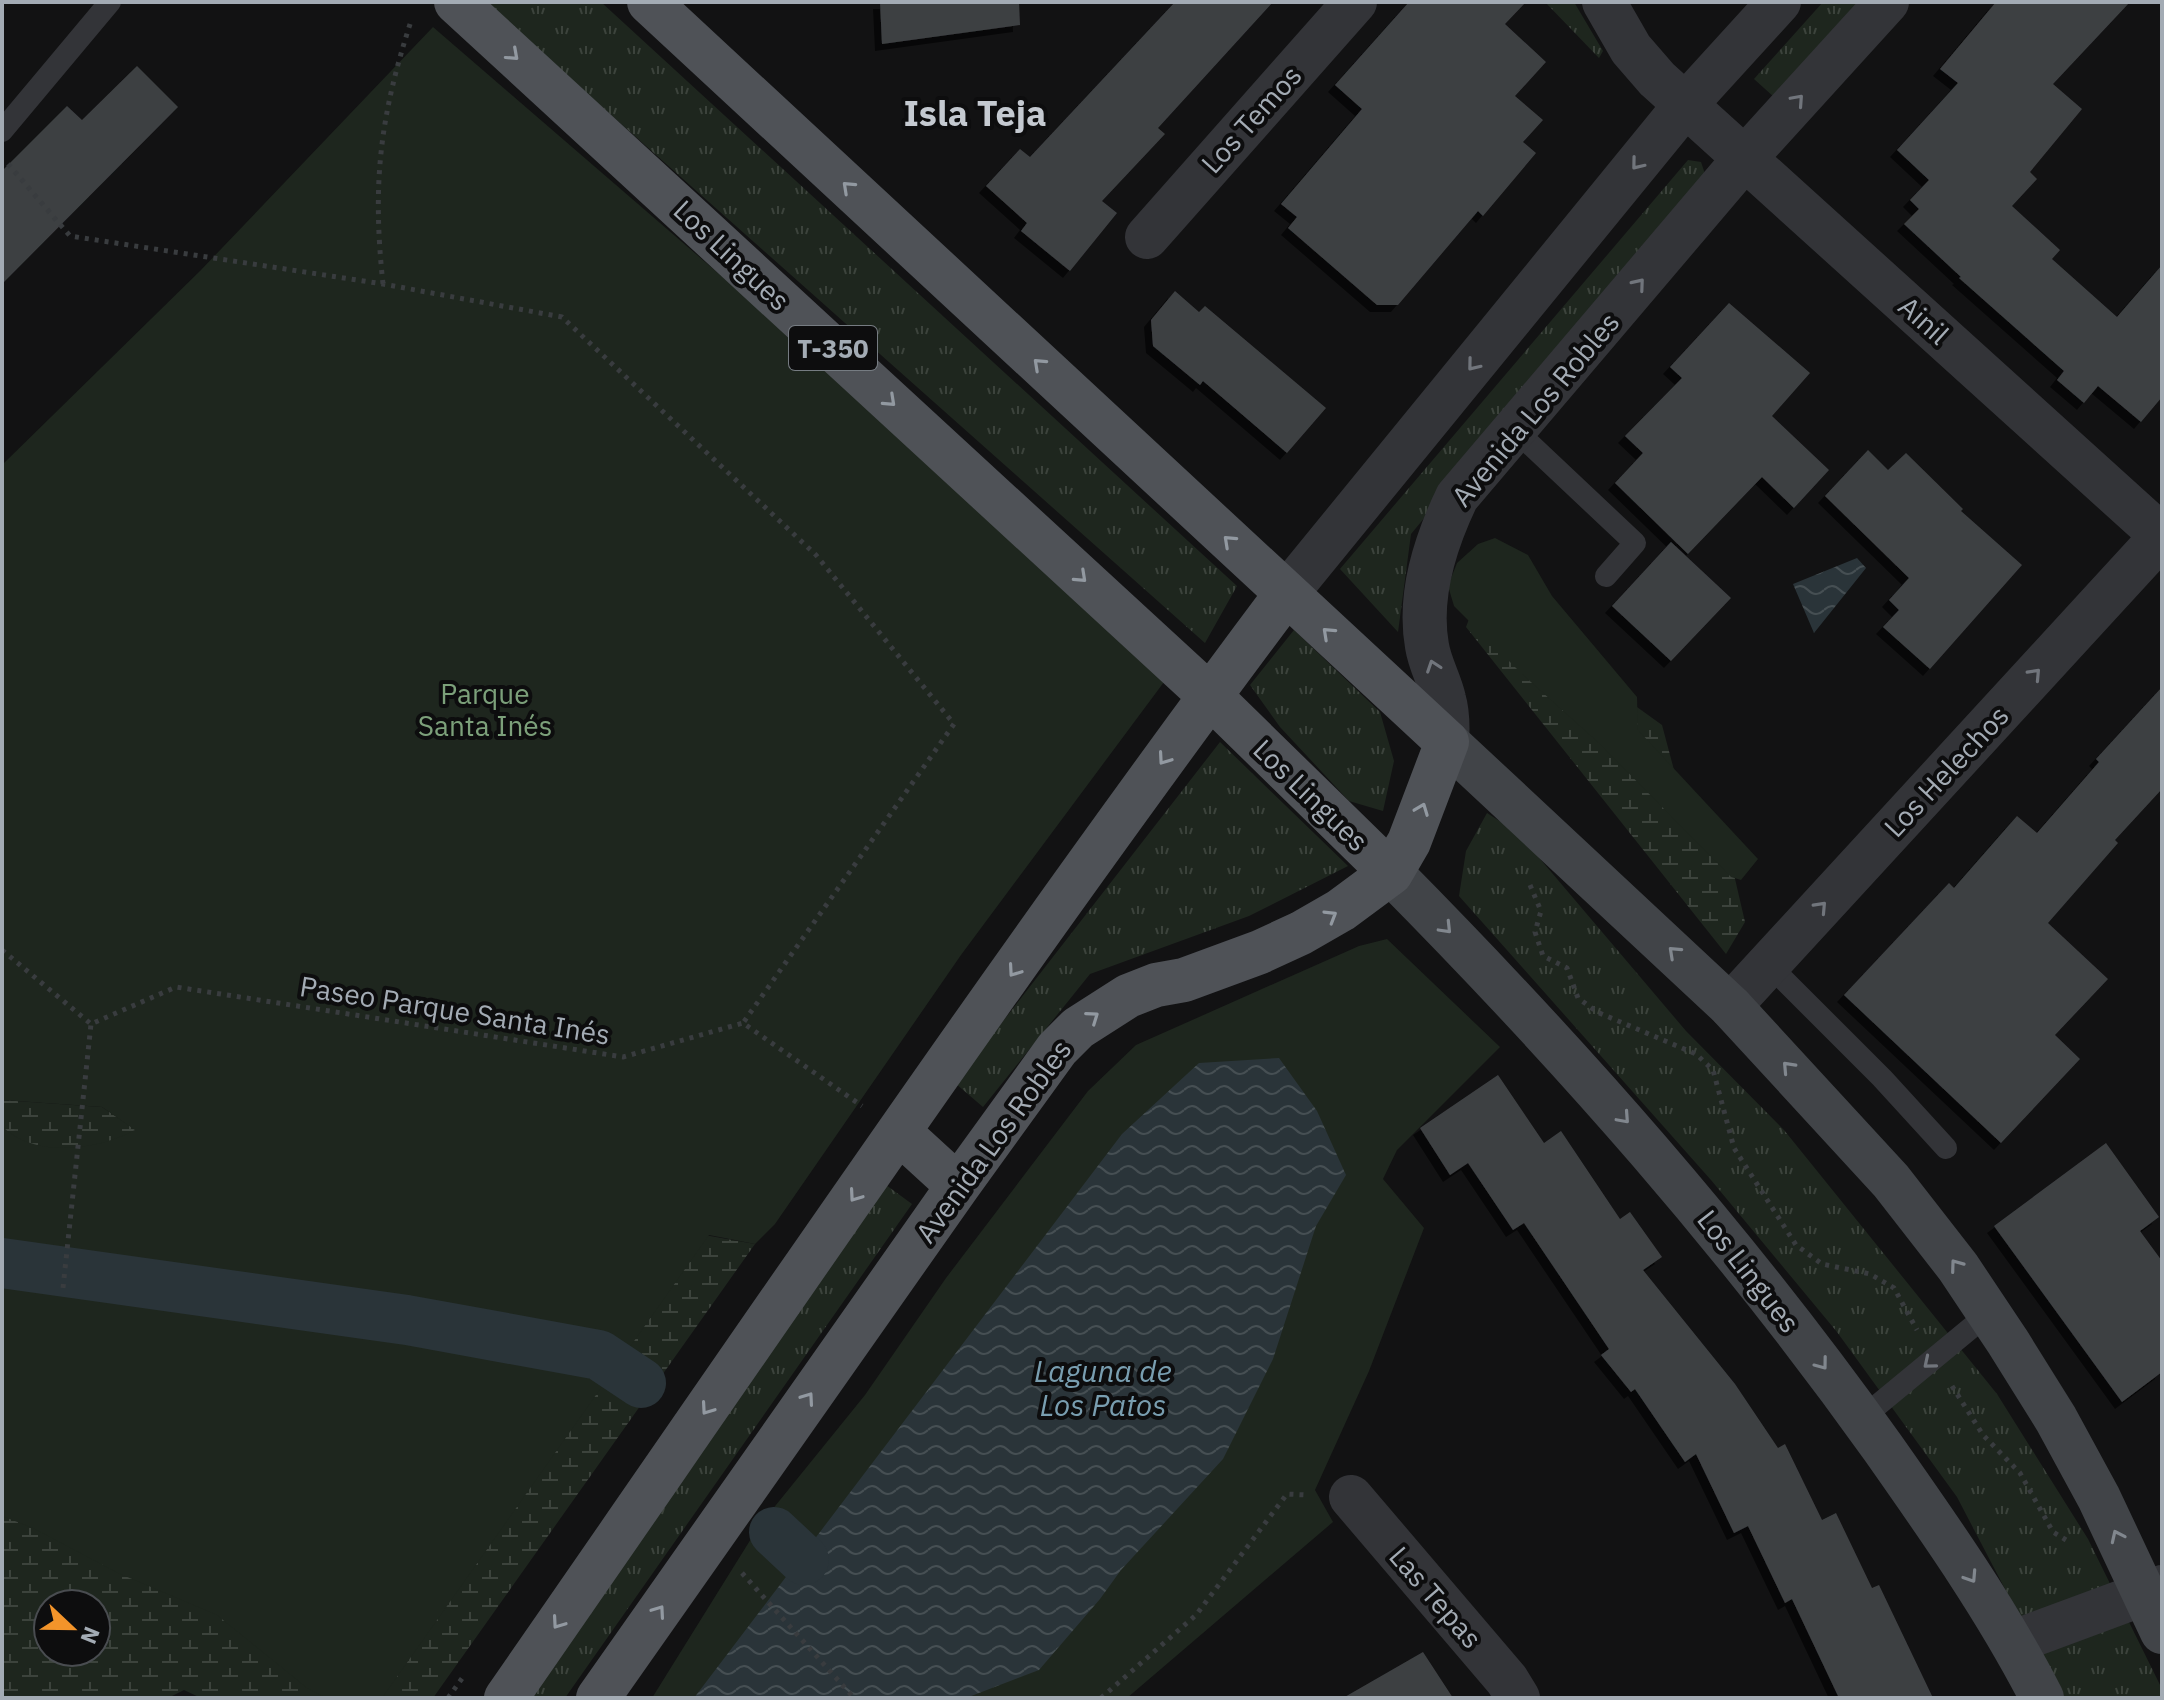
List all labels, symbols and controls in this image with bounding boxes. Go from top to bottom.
one-way arrow [504,45,519,59]
street label: Los Temos [1193,57,1309,181]
district label: Isla Teja [903,89,1047,136]
one-way arrow [1788,95,1802,110]
one-way arrow [1632,155,1647,169]
one-way arrow [843,181,857,196]
street label: Los Lingues [666,192,798,318]
one-way arrow [1629,279,1644,293]
street label: Ainil [1891,288,1957,352]
street label: Avenida Los Robles [1443,304,1627,514]
road number: T-350 [789,326,877,370]
one-way arrow [1468,356,1482,371]
one-way arrow [1033,359,1048,373]
one-way arrow [881,391,895,406]
one-way arrow [1224,535,1238,550]
one-way arrow [1072,568,1087,582]
one-way arrow [1323,628,1338,642]
one-way arrow [1427,660,1443,674]
one-way arrow [2025,669,2039,684]
park label: Parque Santa Inés [418,675,552,744]
street label: Los Helechos [1875,697,2017,845]
street label: Los Lingues [1246,731,1376,859]
one-way arrow [1159,751,1174,765]
one-way arrow [1412,803,1429,817]
one-way arrow [1811,902,1826,916]
one-way arrow [1322,910,1337,926]
one-way arrow [1437,919,1451,933]
one-way arrow [1668,948,1683,962]
one-way arrow [1009,962,1023,977]
street label: Paseo Parque Santa Inés [297,967,613,1053]
one-way arrow [1085,1012,1099,1027]
street label: Avenida Los Robles [907,1032,1079,1250]
one-way arrow [1782,1062,1797,1076]
one-way arrow [1614,1109,1628,1124]
one-way arrow [850,1187,865,1201]
street label: Los Lingues [1689,1202,1809,1340]
one-way arrow [1951,1259,1965,1274]
water label: Laguna de Los Patos [1034,1351,1172,1424]
one-way arrow [1924,1353,1938,1368]
one-way arrow [1813,1355,1827,1370]
one-way arrow [798,1393,813,1407]
one-way arrow [702,1401,717,1415]
one-way arrow [2111,1530,2127,1544]
street label: Las Tepas [1381,1538,1491,1656]
one-way arrow [1961,1568,1976,1583]
north arrow [32,1588,112,1668]
one-way arrow [649,1606,664,1620]
one-way arrow [553,1615,568,1629]
text: N [75,1623,107,1648]

